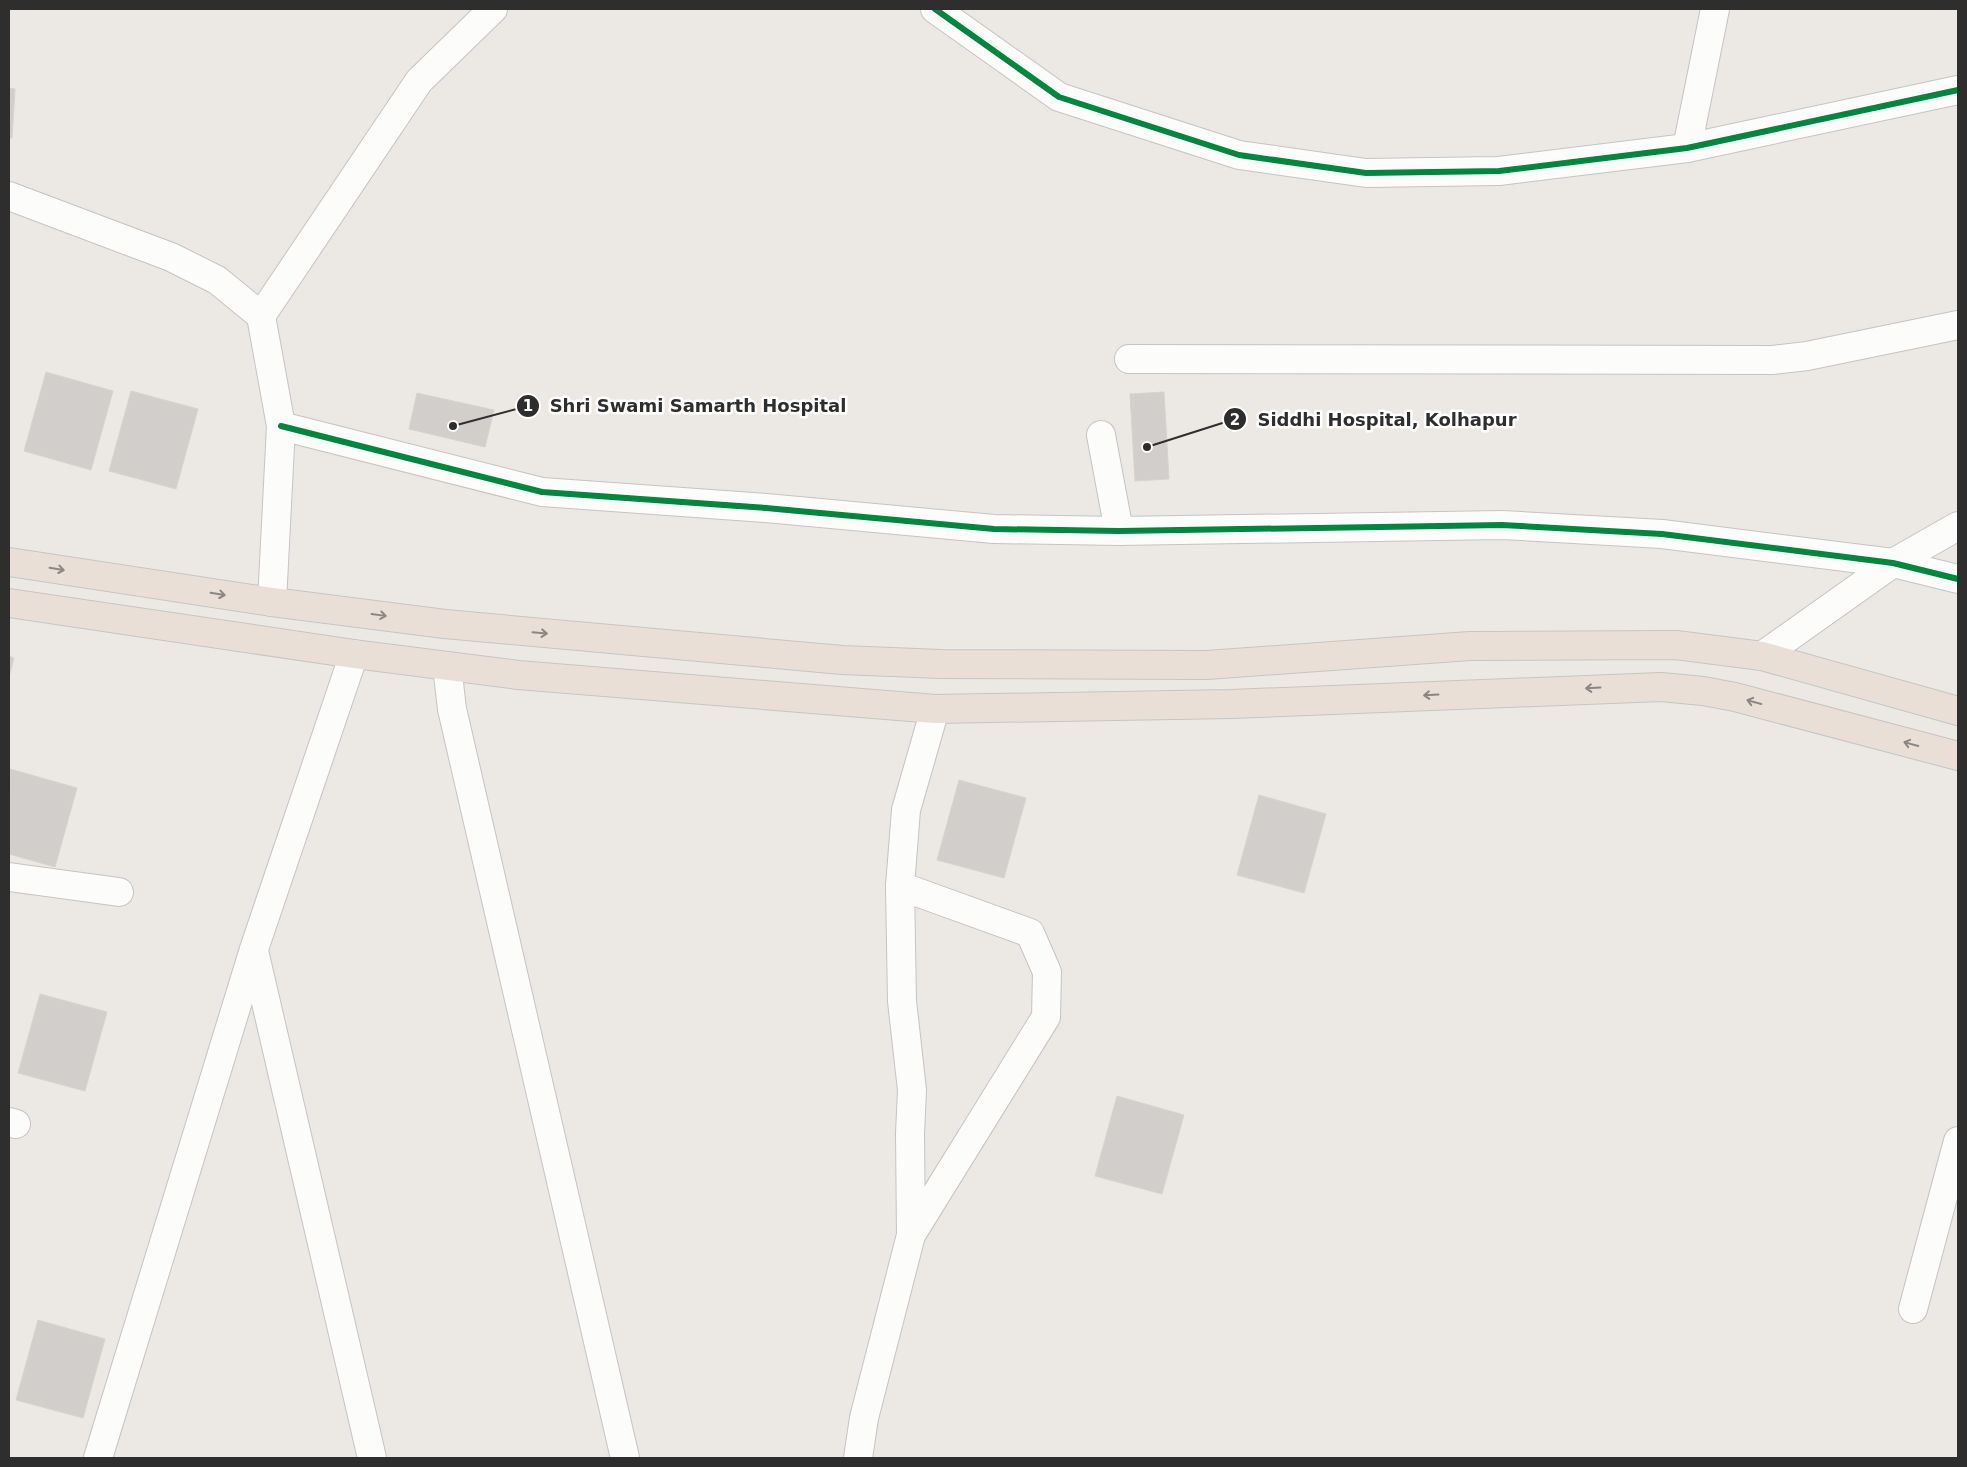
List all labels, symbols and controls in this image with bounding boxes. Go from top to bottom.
callout: Shri Swami Samarth Hospital [515,389,857,422]
text: Shri Swami Samarth Hospital [550,395,846,416]
text: 1 [523,397,533,415]
callout: Siddhi Hospital, Kolhapur [1222,403,1526,436]
text: Siddhi Hospital, Kolhapur [1257,409,1517,430]
text: 2 [1230,411,1240,429]
one-way arrow [49,565,65,575]
one-way arrow [209,589,225,599]
one-way arrow [370,611,386,621]
one-way arrow [532,628,548,638]
one-way arrow [1585,683,1601,692]
one-way arrow [1423,690,1440,700]
one-way arrow [1747,697,1763,706]
one-way arrow [1904,739,1920,748]

